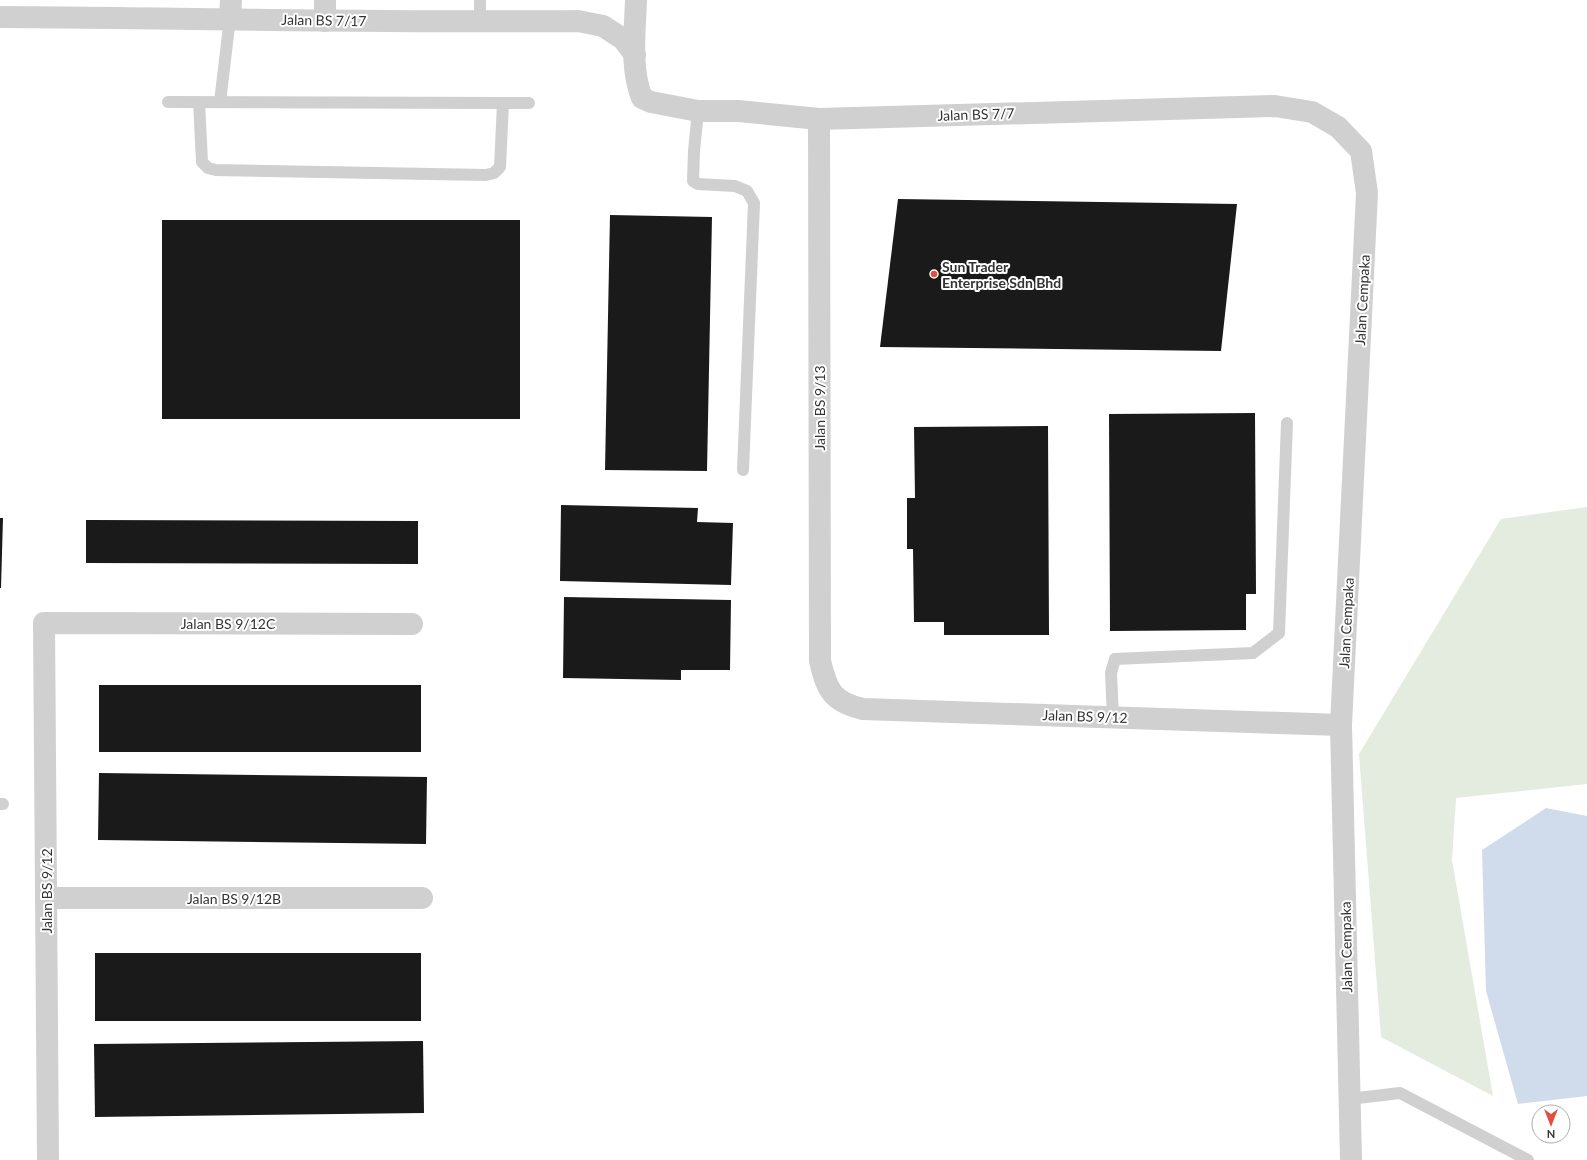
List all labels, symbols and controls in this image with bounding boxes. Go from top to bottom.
street label: Jalan BS 7/17 [281,11,367,29]
street label: Jalan BS 7/7 [937,104,1015,124]
street label: Jalan Cempaka [1351,254,1373,346]
place label: Sun Trader Enterprise Sdn Bhd [942,258,1061,291]
marker: Sun Trader Enterprise Sdn Bhd [929,269,939,279]
street label: Jalan BS 9/13 [811,365,828,451]
street label: Jalan Cempaka [1335,577,1357,669]
street label: Jalan BS 9/12C [181,615,276,632]
street label: Jalan BS 9/12 [1042,706,1128,726]
street label: Jalan BS 9/12 [38,848,55,934]
street label: Jalan BS 9/12B [187,890,281,907]
street label: Jalan Cempaka [1337,901,1355,993]
north arrow [1531,1104,1571,1144]
text: N [1547,1128,1555,1141]

